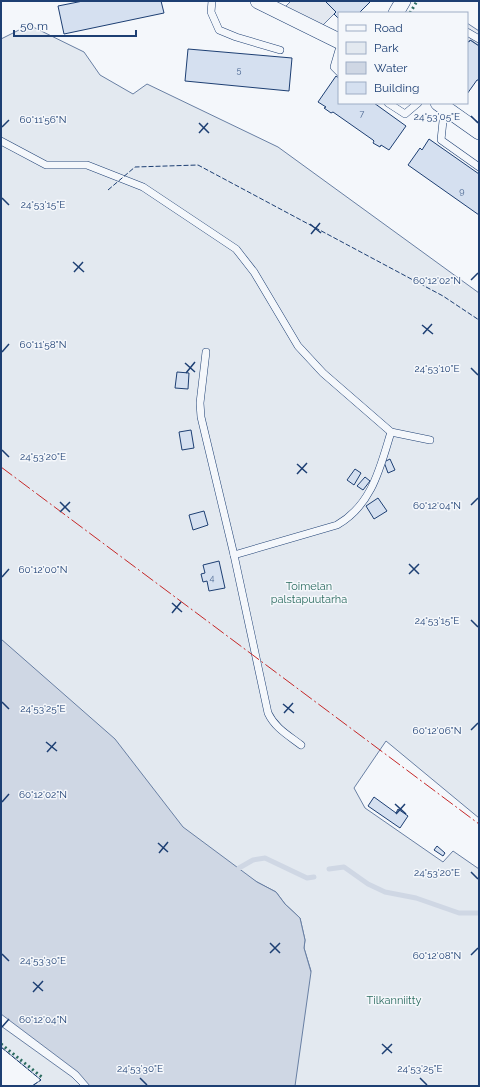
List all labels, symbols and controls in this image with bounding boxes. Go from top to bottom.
scale bar [14,12,136,38]
legend [338,12,468,104]
text: 50 m [20,19,48,33]
text: Road [374,21,403,35]
text: Park [374,41,399,55]
text: Water [374,61,408,75]
house number: 5 [237,65,242,75]
text: Building [374,81,420,95]
house number: 7 [360,109,365,119]
text: 24°53'05"E [414,111,460,122]
text: 60°11'56"N [20,114,66,125]
house number: 9 [459,186,465,196]
text: 24°53'15"E [21,199,65,210]
text: 60°12'02"N [413,275,461,286]
text: 60°11'58"N [20,339,66,350]
text: 24°53'10"E [414,363,460,374]
text: 24°53'20"E [20,451,66,462]
text: 60°12'04"N [413,500,461,511]
text: 60°12'00"N [19,564,67,575]
house number: 4 [210,573,215,583]
park label: Toimelan palstapuutarha [271,580,347,606]
text: 24°53'15"E [415,615,459,626]
text: 24°53'25"E [20,703,66,714]
text: 60°12'06"N [413,725,461,736]
text: 60°12'02"N [19,789,67,800]
text: 24°53'20"E [414,867,460,878]
text: 60°12'08"N [413,950,461,961]
text: 24°53'30"E [20,955,66,966]
park label: Tilkanniitty [367,994,421,1007]
text: 60°12'04"N [19,1014,67,1025]
text: 24°53'30"E [117,1063,163,1074]
text: 24°53'25"E [397,1063,443,1074]

